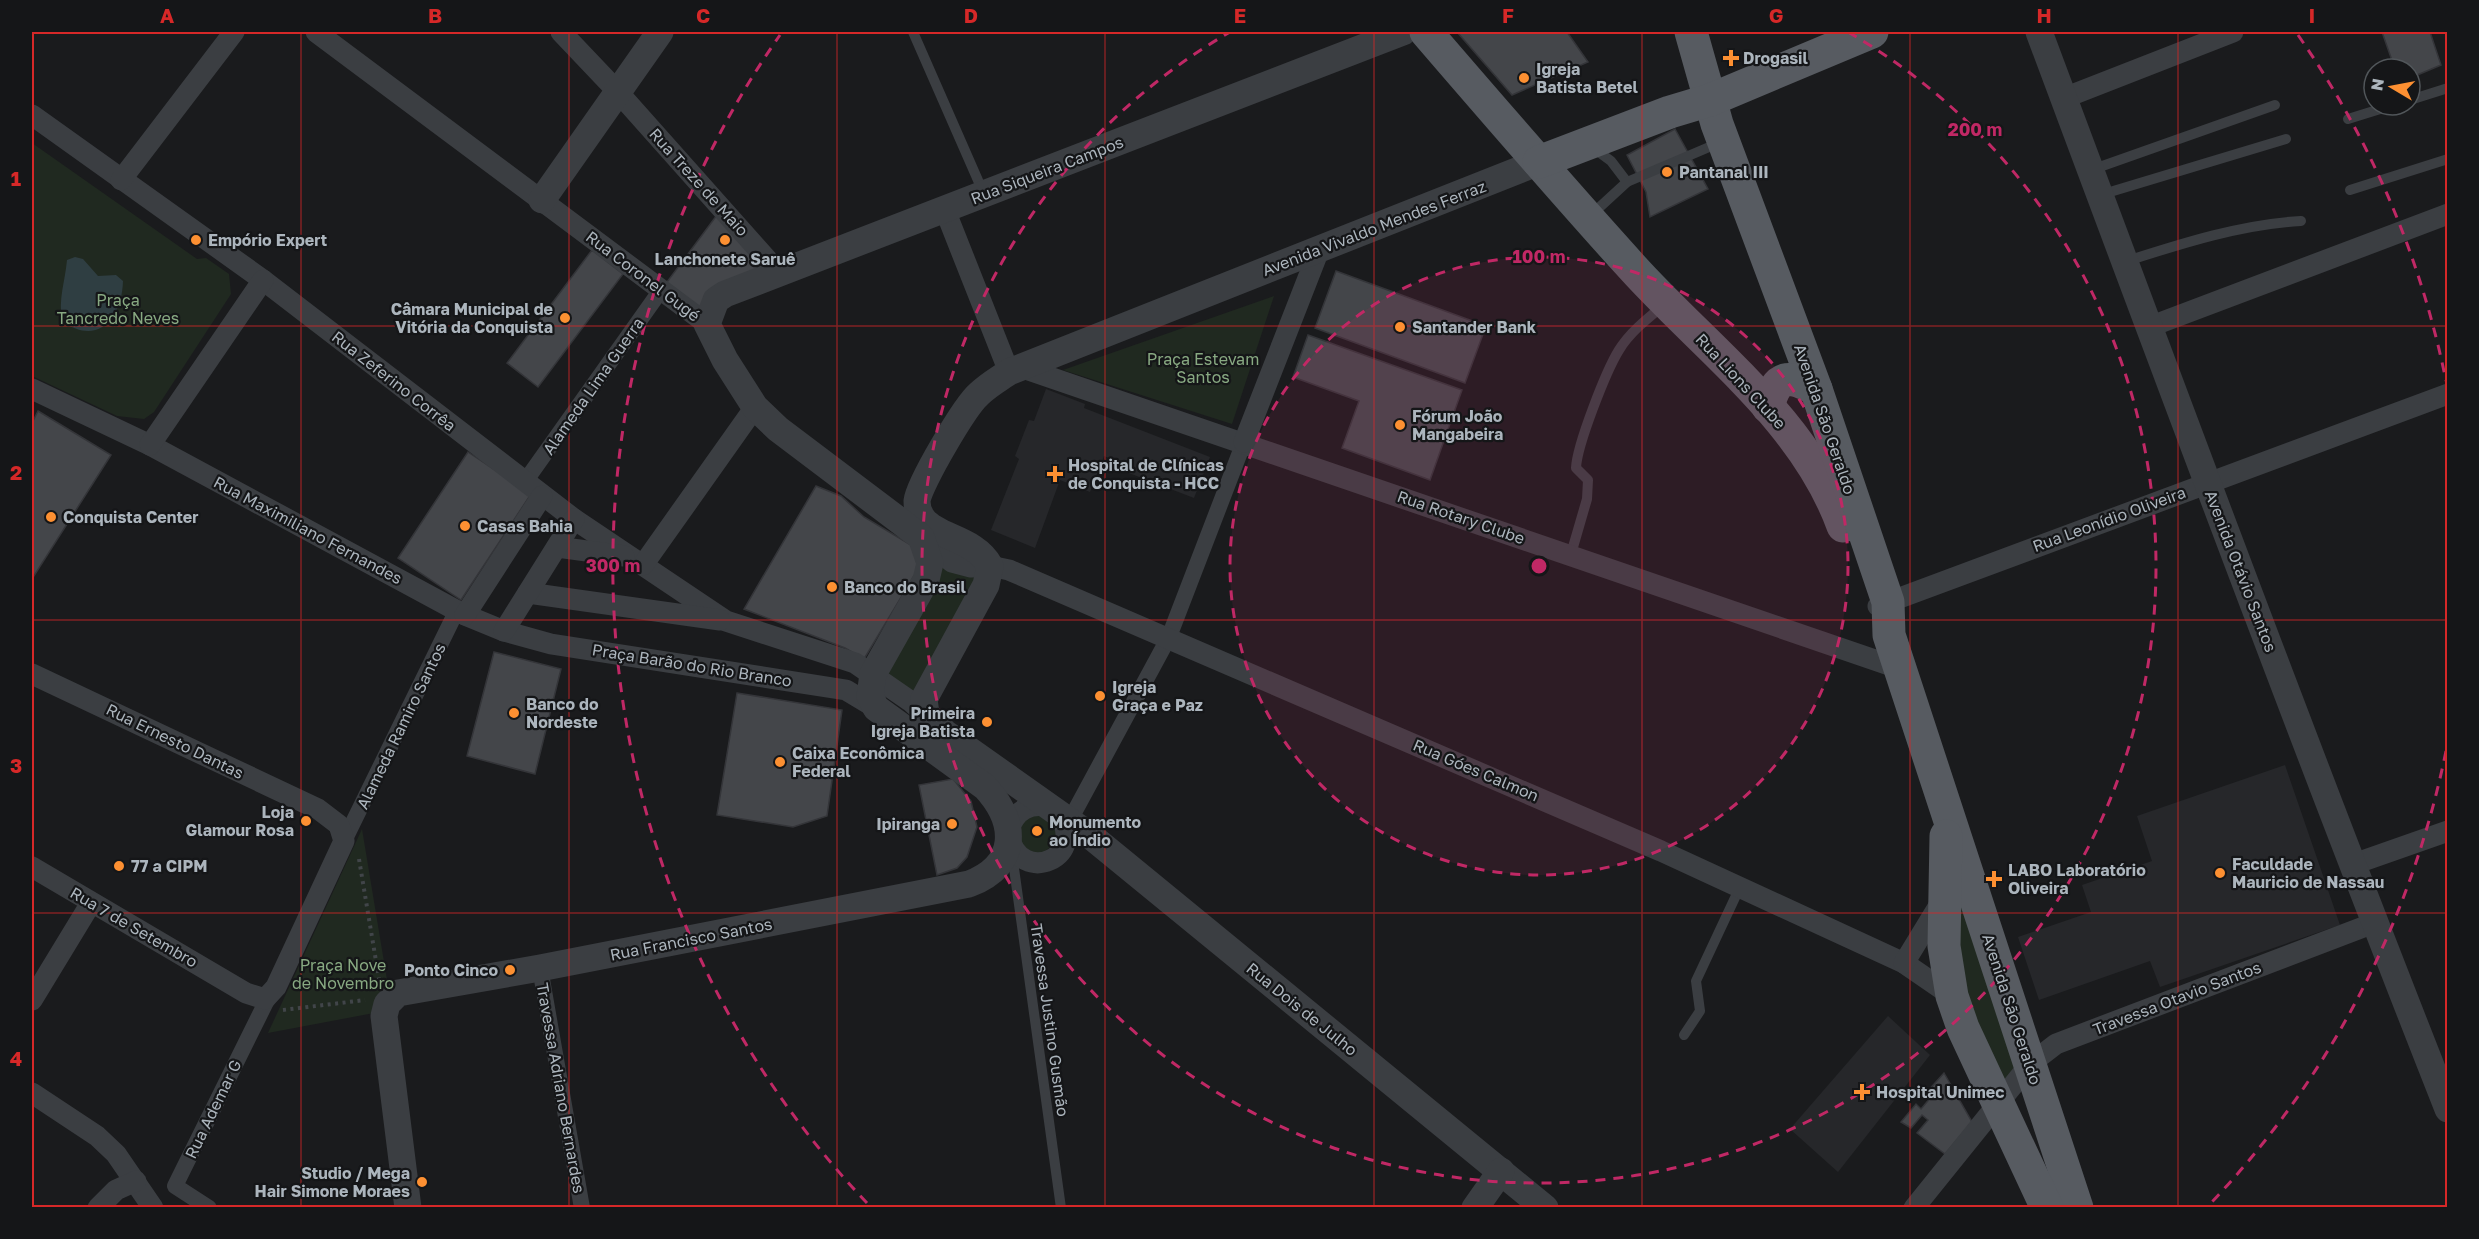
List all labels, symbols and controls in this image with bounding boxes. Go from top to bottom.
text: A [160,3,174,27]
text: B [428,3,442,27]
text: C [696,3,710,27]
text: D [964,3,978,27]
text: E [1234,3,1246,27]
text: F [1502,3,1514,27]
text: G [1769,3,1783,27]
text: H [2036,3,2052,27]
text: I [2309,3,2315,27]
place label: Drogasil [1743,48,1809,68]
marker: Drogasil [1724,51,1738,65]
north arrow [2362,57,2422,117]
place label: Igreja Batista Betel [1536,59,1638,97]
marker: Igreja Batista Betel [1517,71,1531,85]
text: N [2366,77,2388,92]
text: 200 m [1948,118,2002,140]
street label: Rua Treze de Maio [645,124,753,240]
street label: Rua Siqueira Campos [968,132,1126,208]
place label: Pantanal III [1679,162,1769,182]
marker: Pantanal III [1660,165,1674,179]
text: 1 [11,166,21,190]
street label: Avenida Vivaldo Mendes Ferraz [1259,176,1489,280]
street label: Rua Coronel Gugé [582,227,704,325]
place label: Empório Expert [208,230,327,250]
marker: Empório Expert [189,233,203,247]
marker: Lanchonete Saruê [718,233,732,247]
text: 100 m [1513,245,1565,267]
place label: Lanchonete Saruê [655,249,795,269]
park label: Praça Tancredo Neves [57,290,179,328]
place label: Câmara Municipal de Vitória da Conquista [391,299,553,337]
marker: Câmara Municipal de Vitória da Conquista [558,311,572,325]
street label: Alameda Lima Guerra [538,313,648,459]
place label: Santander Bank [1412,317,1537,337]
marker: Santander Bank [1393,320,1407,334]
street label: Rua Zeferino Corrêa [328,326,460,436]
street label: Rua Lions Clube [1692,329,1790,433]
street label: Avenida São Geraldo [1790,341,1860,497]
park label: Praça Estevam Santos [1147,349,1259,387]
place label: Fórum João Mangabeira [1412,406,1503,444]
marker: Fórum João Mangabeira [1393,418,1407,432]
place label: Hospital de Clínicas de Conquista - HCC [1068,455,1224,493]
text: 2 [10,460,22,484]
marker: Hospital de Clínicas de Conquista - HCC [1046,465,1064,483]
street label: Rua Maximiliano Fernandes [210,472,406,588]
street label: Rua Leonídio Oliveira [2030,482,2188,556]
street label: Rua Rotary Clube [1395,486,1527,548]
street label: Avenida Otávio Santos [2201,487,2281,655]
place label: Conquista Center [63,507,199,527]
marker: Conquista Center [44,510,58,524]
place label: Casas Bahia [477,516,573,536]
marker: Casas Bahia [458,519,472,533]
text: 300 m [586,554,640,576]
centre of rings [1529,556,1549,576]
place label: Banco do Brasil [844,577,966,597]
marker: Banco do Brasil [825,580,839,594]
street label: Praça Barão do Rio Branco [591,639,793,691]
street label: Alameda Ramiro Santos [352,640,450,812]
place label: Igreja Graça e Paz [1112,677,1203,715]
marker: Igreja Graça e Paz [1093,689,1107,703]
place label: Banco do Nordeste [526,694,599,732]
street label: Rua Ernesto Dantas [103,699,247,783]
place label: Primeira Igreja Batista [871,703,975,741]
marker: Banco do Nordeste [507,706,521,720]
marker: Primeira Igreja Batista [980,715,994,729]
street label: Rua Góes Calmon [1410,735,1542,805]
place label: Caixa Econômica Federal [792,743,924,781]
text: 3 [10,753,22,777]
marker: Caixa Econômica Federal [773,755,787,769]
place label: Loja Glamour Rosa [186,802,294,840]
place label: Monumento ao Índio [1049,812,1142,850]
marker: Loja Glamour Rosa [299,814,313,828]
place label: Ipiranga [876,814,940,834]
marker: Ipiranga [945,817,959,831]
marker: Monumento ao Índio [1030,824,1044,838]
place label: Faculdade Mauricio de Nassau [2232,854,2384,892]
place label: 77 ª CIPM [131,856,207,876]
marker: 77 ª CIPM [112,859,126,873]
place label: LABO Laboratório Oliveira [2008,860,2146,898]
marker: Faculdade Mauricio de Nassau [2213,866,2227,880]
marker: LABO Laboratório Oliveira [1985,870,2003,888]
street label: Rua 7 de Setembro [67,882,201,972]
street label: Rua Francisco Santos [608,913,774,965]
street label: Travessa Justino Gusmão [1027,922,1073,1118]
street label: Avenida São Geraldo [1978,931,2046,1087]
park label: Praça Nove de Novembro [292,955,394,993]
street label: Travessa Otavio Santos [2090,957,2264,1039]
street label: Rua Dois de Julho [1242,958,1362,1060]
place label: Ponto Cinco [404,960,498,980]
marker: Ponto Cinco [503,963,517,977]
street label: Travessa Adriano Bernardes [533,981,589,1195]
text: 4 [10,1046,22,1070]
street label: Rua Ademar G [180,1056,246,1162]
place label: Hospital Unimec [1876,1082,2004,1102]
marker: Hospital Unimec [1853,1083,1871,1101]
place label: Studio / Mega Hair Simone Moraes [255,1163,410,1201]
marker: Studio / Mega Hair Simone Moraes [415,1175,429,1189]

